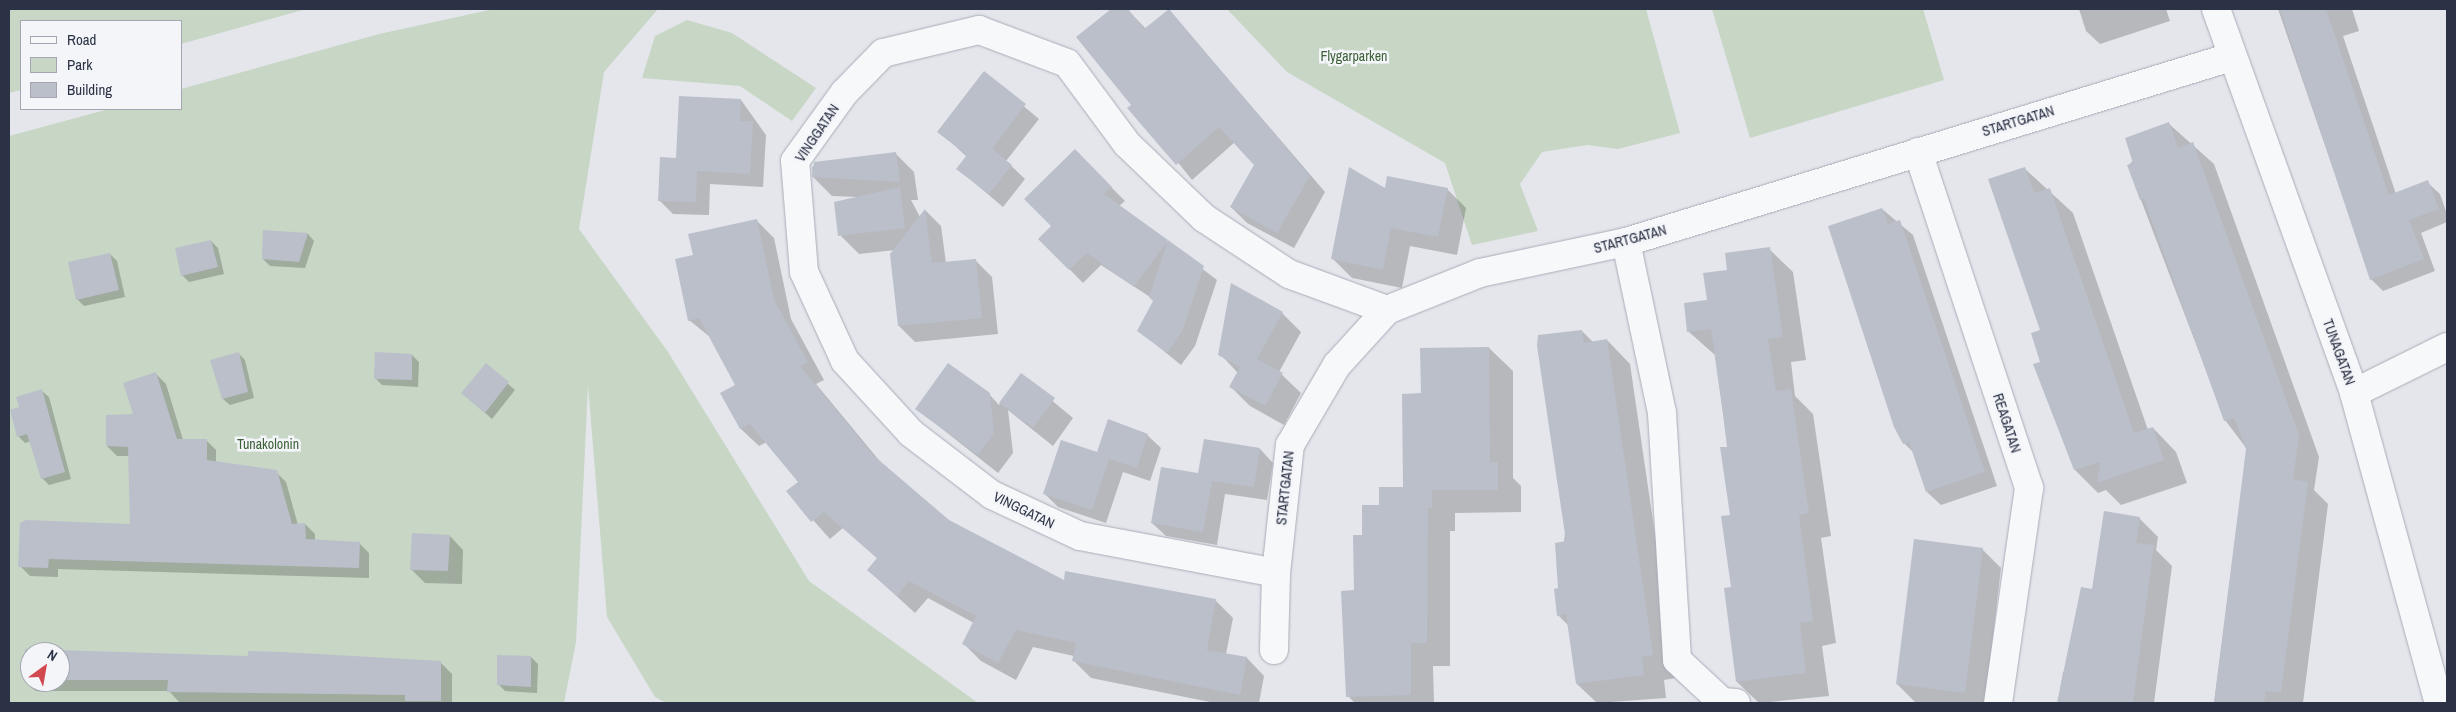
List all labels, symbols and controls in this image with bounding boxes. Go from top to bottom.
legend [20,20,182,110]
text: Road [67,29,96,50]
park label: Flygarparken [1321,48,1387,64]
text: Park [67,54,92,75]
text: Building [67,79,112,100]
street label: VINGGATAN [792,101,842,165]
street label: STARTGATAN [1980,102,2056,140]
street label: STARTGATAN [1592,221,1668,257]
street label: TUNAGATAN [2319,317,2359,387]
street label: REAGATAN [1990,391,2024,455]
park label: Tunakolonin [237,436,299,452]
street label: STARTGATAN [1273,450,1297,526]
street label: VINGGATAN [991,488,1057,532]
north arrow [20,642,70,692]
text: N [44,645,61,665]

